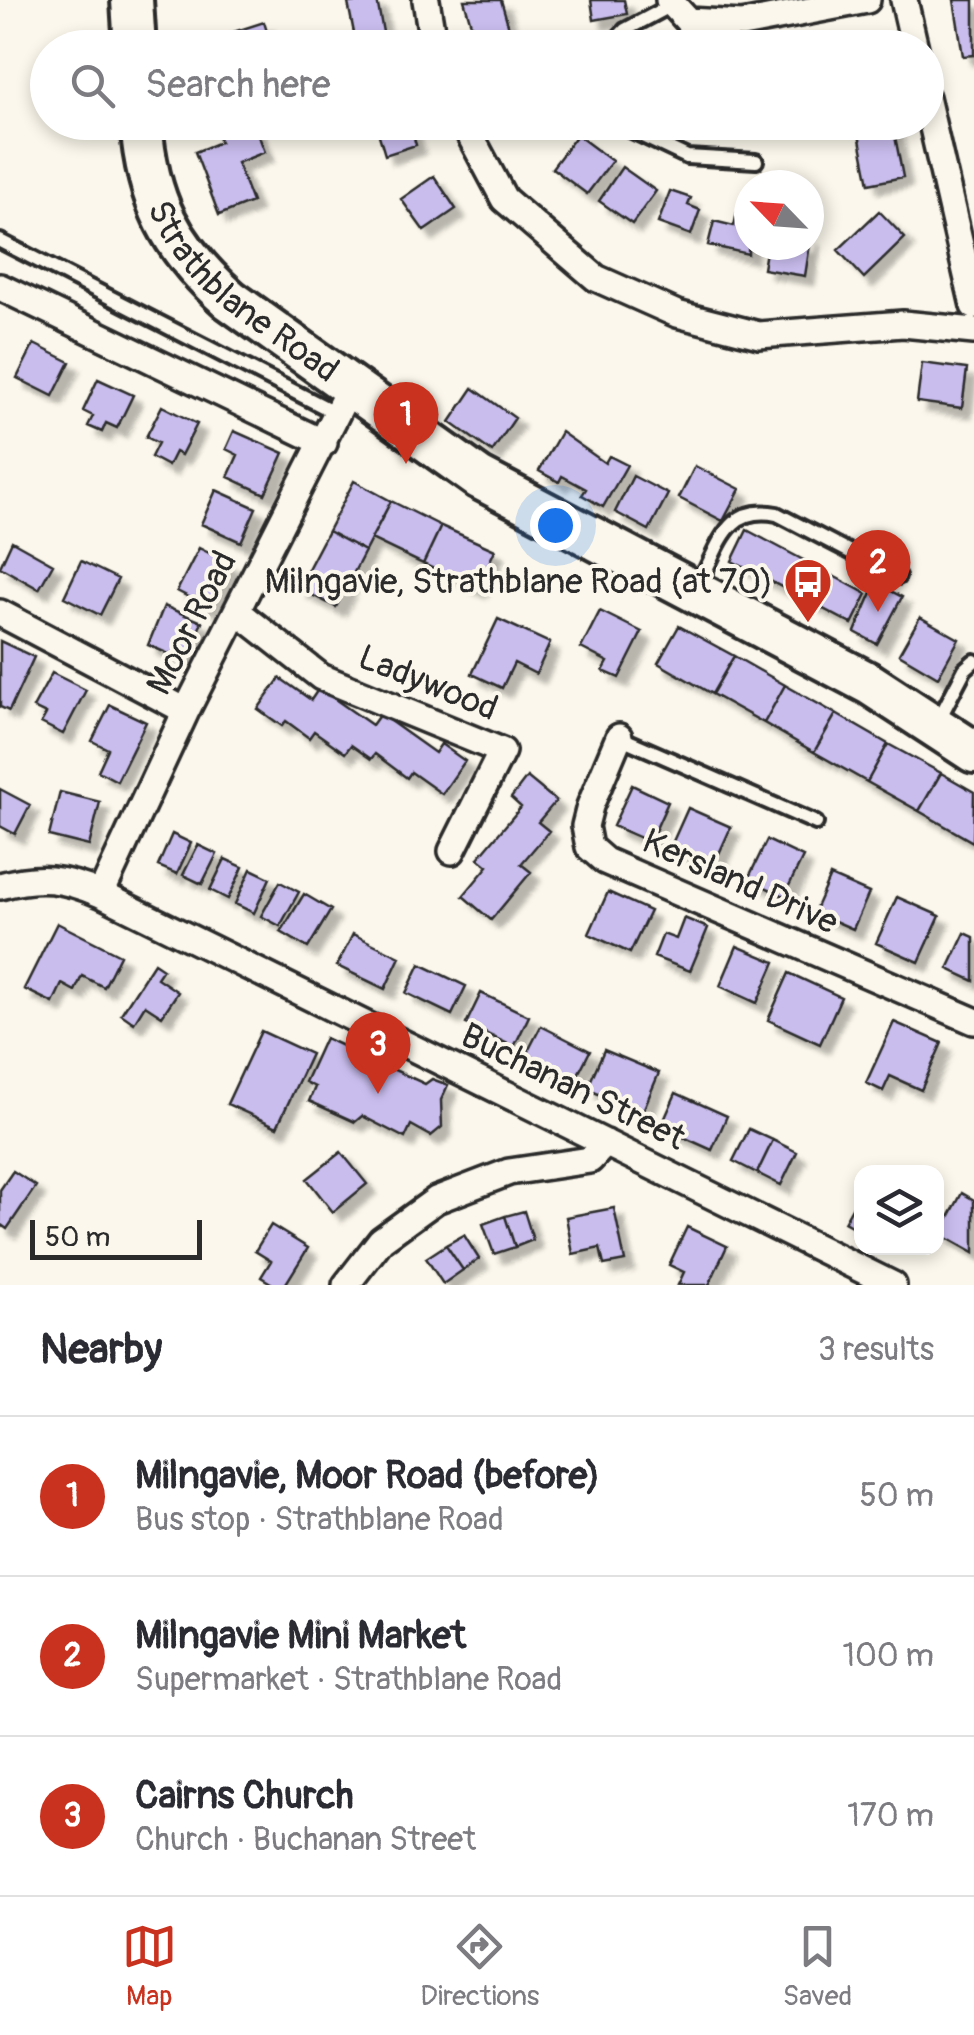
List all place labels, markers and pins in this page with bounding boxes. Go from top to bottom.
pin: 1 [374,382,438,464]
pin: 2 [846,530,910,612]
bus stop icon: Milngavie, Strathblane Road (at 70) [782,556,834,624]
place label: Milngavie, Strathblane Road (at 70) [265,560,773,604]
pin: 3 [346,1012,410,1094]

